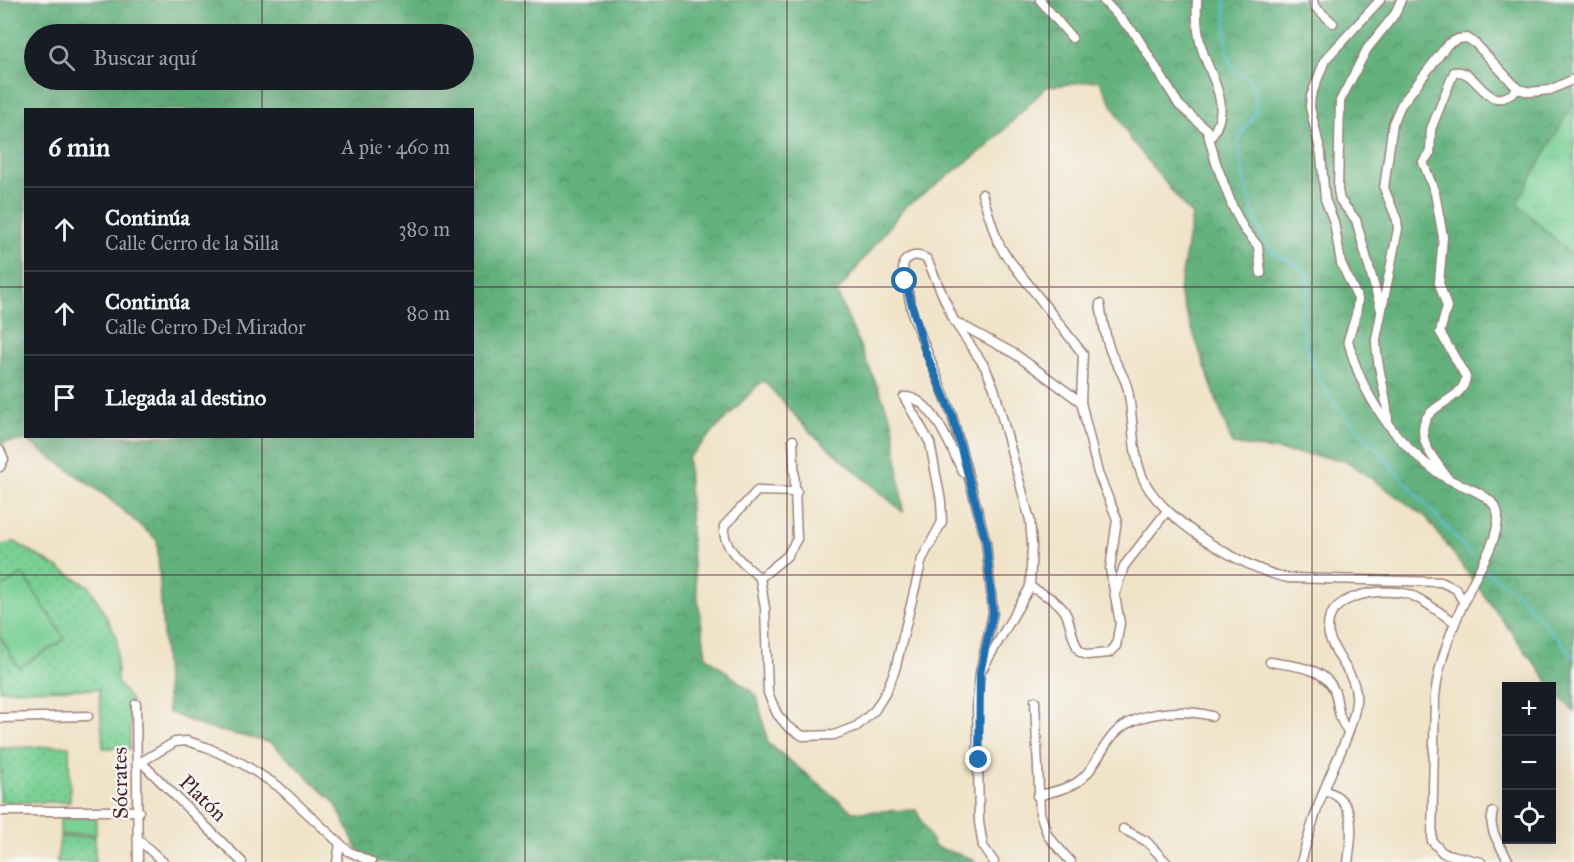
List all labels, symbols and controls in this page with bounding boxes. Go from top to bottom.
search box [24,24,474,90]
icon: search [45,41,78,74]
text: Buscar aquí [93,44,196,71]
text: 6 min [48,131,110,163]
text: A pie · 460 m [341,135,450,159]
text: Continúa [105,204,190,231]
icon: ahead [48,213,81,246]
text: 380 m [399,217,450,241]
text: Calle Cerro de la Silla [105,231,279,255]
route start [891,267,917,293]
text: Continúa [105,288,190,315]
icon: ahead [48,297,81,330]
text: 80 m [407,301,450,325]
text: Calle Cerro Del Mirador [105,315,305,339]
icon: arrive [48,381,81,414]
text: Llegada al destino [105,384,266,411]
map controls [1502,682,1556,844]
button: + [1502,682,1556,736]
button: − [1502,736,1556,790]
route end [965,746,991,772]
street label: Sócrates [106,747,134,819]
street label: Platón [174,769,232,827]
button: locate [1502,790,1556,844]

